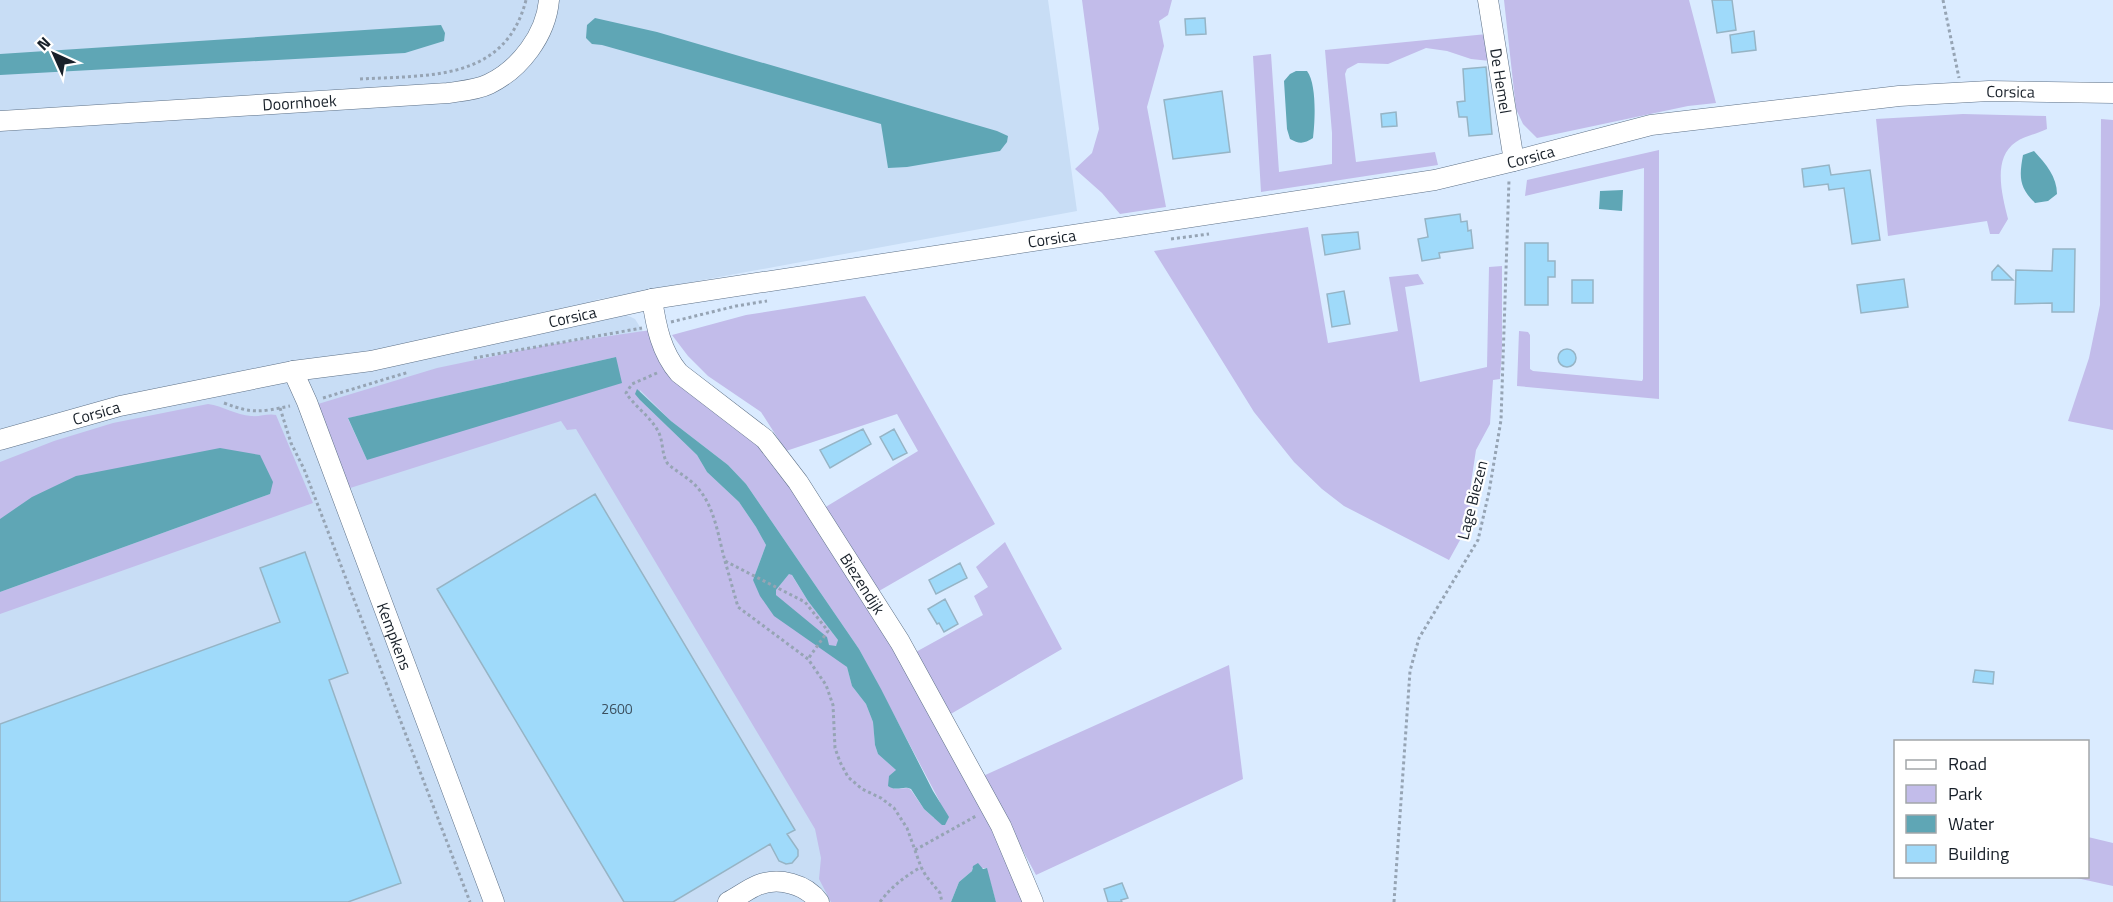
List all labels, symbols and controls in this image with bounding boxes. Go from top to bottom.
north arrow [24,24,84,84]
text: N [31,31,56,56]
street label: De Hemel [1484,46,1518,115]
street label: Corsica [1986,79,2035,104]
street label: Doornhoek [262,88,338,117]
street label: Corsica [1504,139,1557,174]
street label: Corsica [1026,223,1078,254]
street label: Corsica [546,300,599,334]
street label: Corsica [70,395,123,431]
street label: Lage Biezen [1451,458,1493,542]
street label: Biezendijk [834,548,892,619]
street label: Kempkens [371,599,418,673]
house number: 2600 [601,698,633,719]
legend [1894,740,2089,878]
text: Road [1948,750,1987,777]
text: Park [1948,780,1983,807]
text: Water [1948,810,1994,837]
text: Building [1948,840,2009,867]

